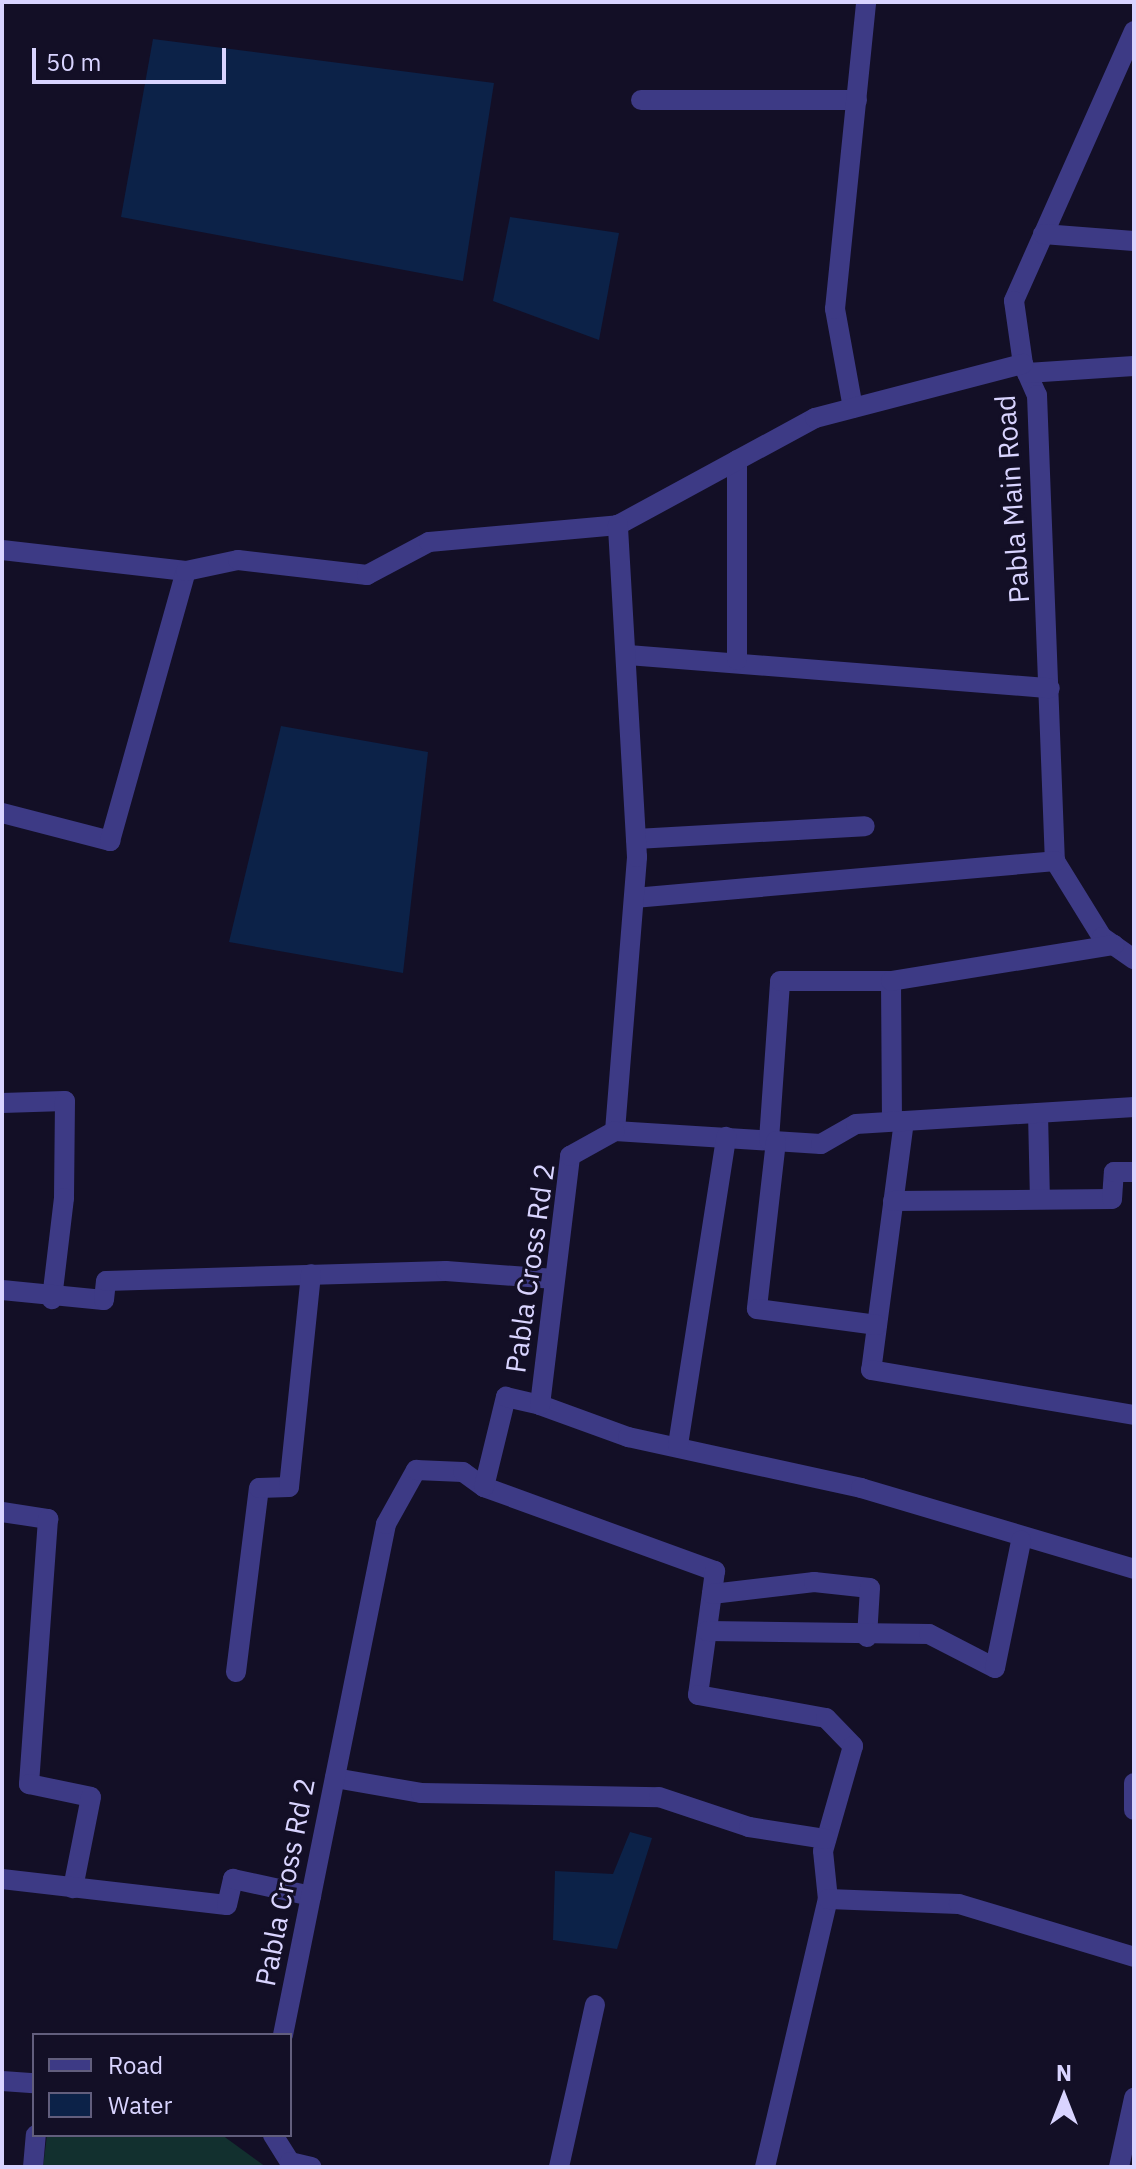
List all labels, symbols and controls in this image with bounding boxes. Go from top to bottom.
scale bar [36,32,230,82]
text: 50 m [46,46,101,78]
street label: Pabla Main Road [988,394,1036,604]
street label: Pabla Cross Rd 2 [499,1161,561,1375]
street label: Pabla Cross Rd 2 [248,1775,322,1989]
legend [32,2033,292,2137]
text: Road [108,2049,163,2081]
north arrow [1024,2057,1104,2137]
text: N [1056,2058,1072,2087]
text: Water [108,2089,172,2121]

